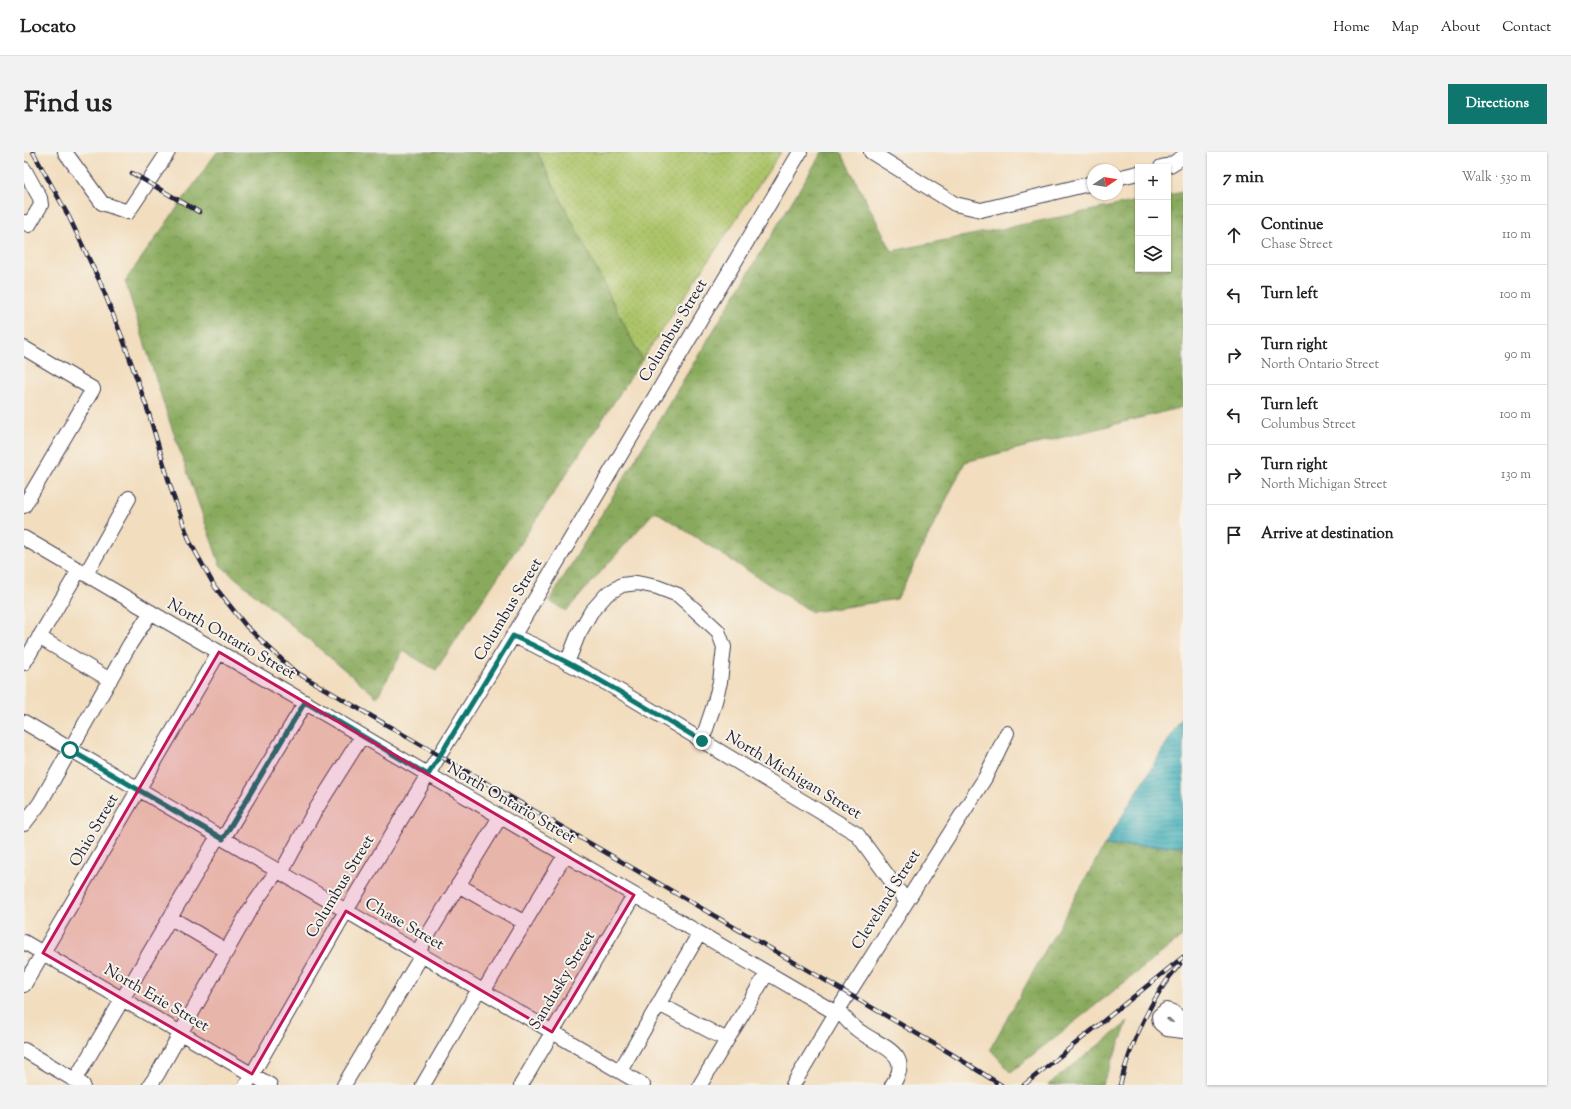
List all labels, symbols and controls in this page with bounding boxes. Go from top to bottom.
text: Locato [20,14,76,41]
text: Home [1333,18,1370,38]
text: Map [1392,18,1419,38]
text: About [1441,18,1480,38]
text: Contact [1502,18,1551,38]
text: Find us [24,84,112,124]
button: Directions [1448,84,1547,124]
north arrow [1087,164,1123,200]
map controls [1135,164,1171,272]
button: + [1135,164,1171,200]
text: 7 min [1223,166,1264,190]
text: Walk · 530 m [1462,169,1531,187]
button: − [1135,200,1171,236]
text: Continue [1261,215,1323,236]
icon: ahead [1223,224,1245,246]
text: 110 m [1502,226,1531,244]
button: layers [1135,236,1171,272]
text: Chase Street [1261,236,1333,254]
street label: Columbus Street [634,275,714,387]
icon: left [1223,284,1245,306]
text: Turn left [1261,284,1318,305]
text: 100 m [1499,286,1531,304]
text: Turn right [1261,335,1327,356]
icon: right [1223,344,1245,366]
text: 90 m [1504,346,1531,364]
text: North Ontario Street [1261,356,1379,374]
text: Turn left [1261,395,1318,416]
icon: left [1223,404,1245,426]
text: 100 m [1499,406,1531,424]
text: Columbus Street [1261,416,1356,434]
text: Turn right [1261,455,1327,476]
icon: right [1223,464,1245,486]
text: 130 m [1501,466,1531,484]
text: North Michigan Street [1261,476,1387,494]
icon: arrive [1223,524,1245,546]
text: Arrive at destination [1261,524,1394,545]
street label: Columbus Street [469,554,549,666]
street label: North Ontario Street [162,594,300,686]
street label: North Michigan Street [721,726,866,826]
route end [693,732,711,750]
route start [61,741,79,759]
street label: North Ontario Street [442,758,580,850]
street label: Ohio Street [65,790,125,872]
street label: Columbus Street [301,831,381,943]
street label: Cleveland Street [847,845,927,955]
street label: Chase Street [360,893,448,957]
street label: Sandusky Street [524,927,602,1035]
street label: North Erie Street [99,960,213,1039]

